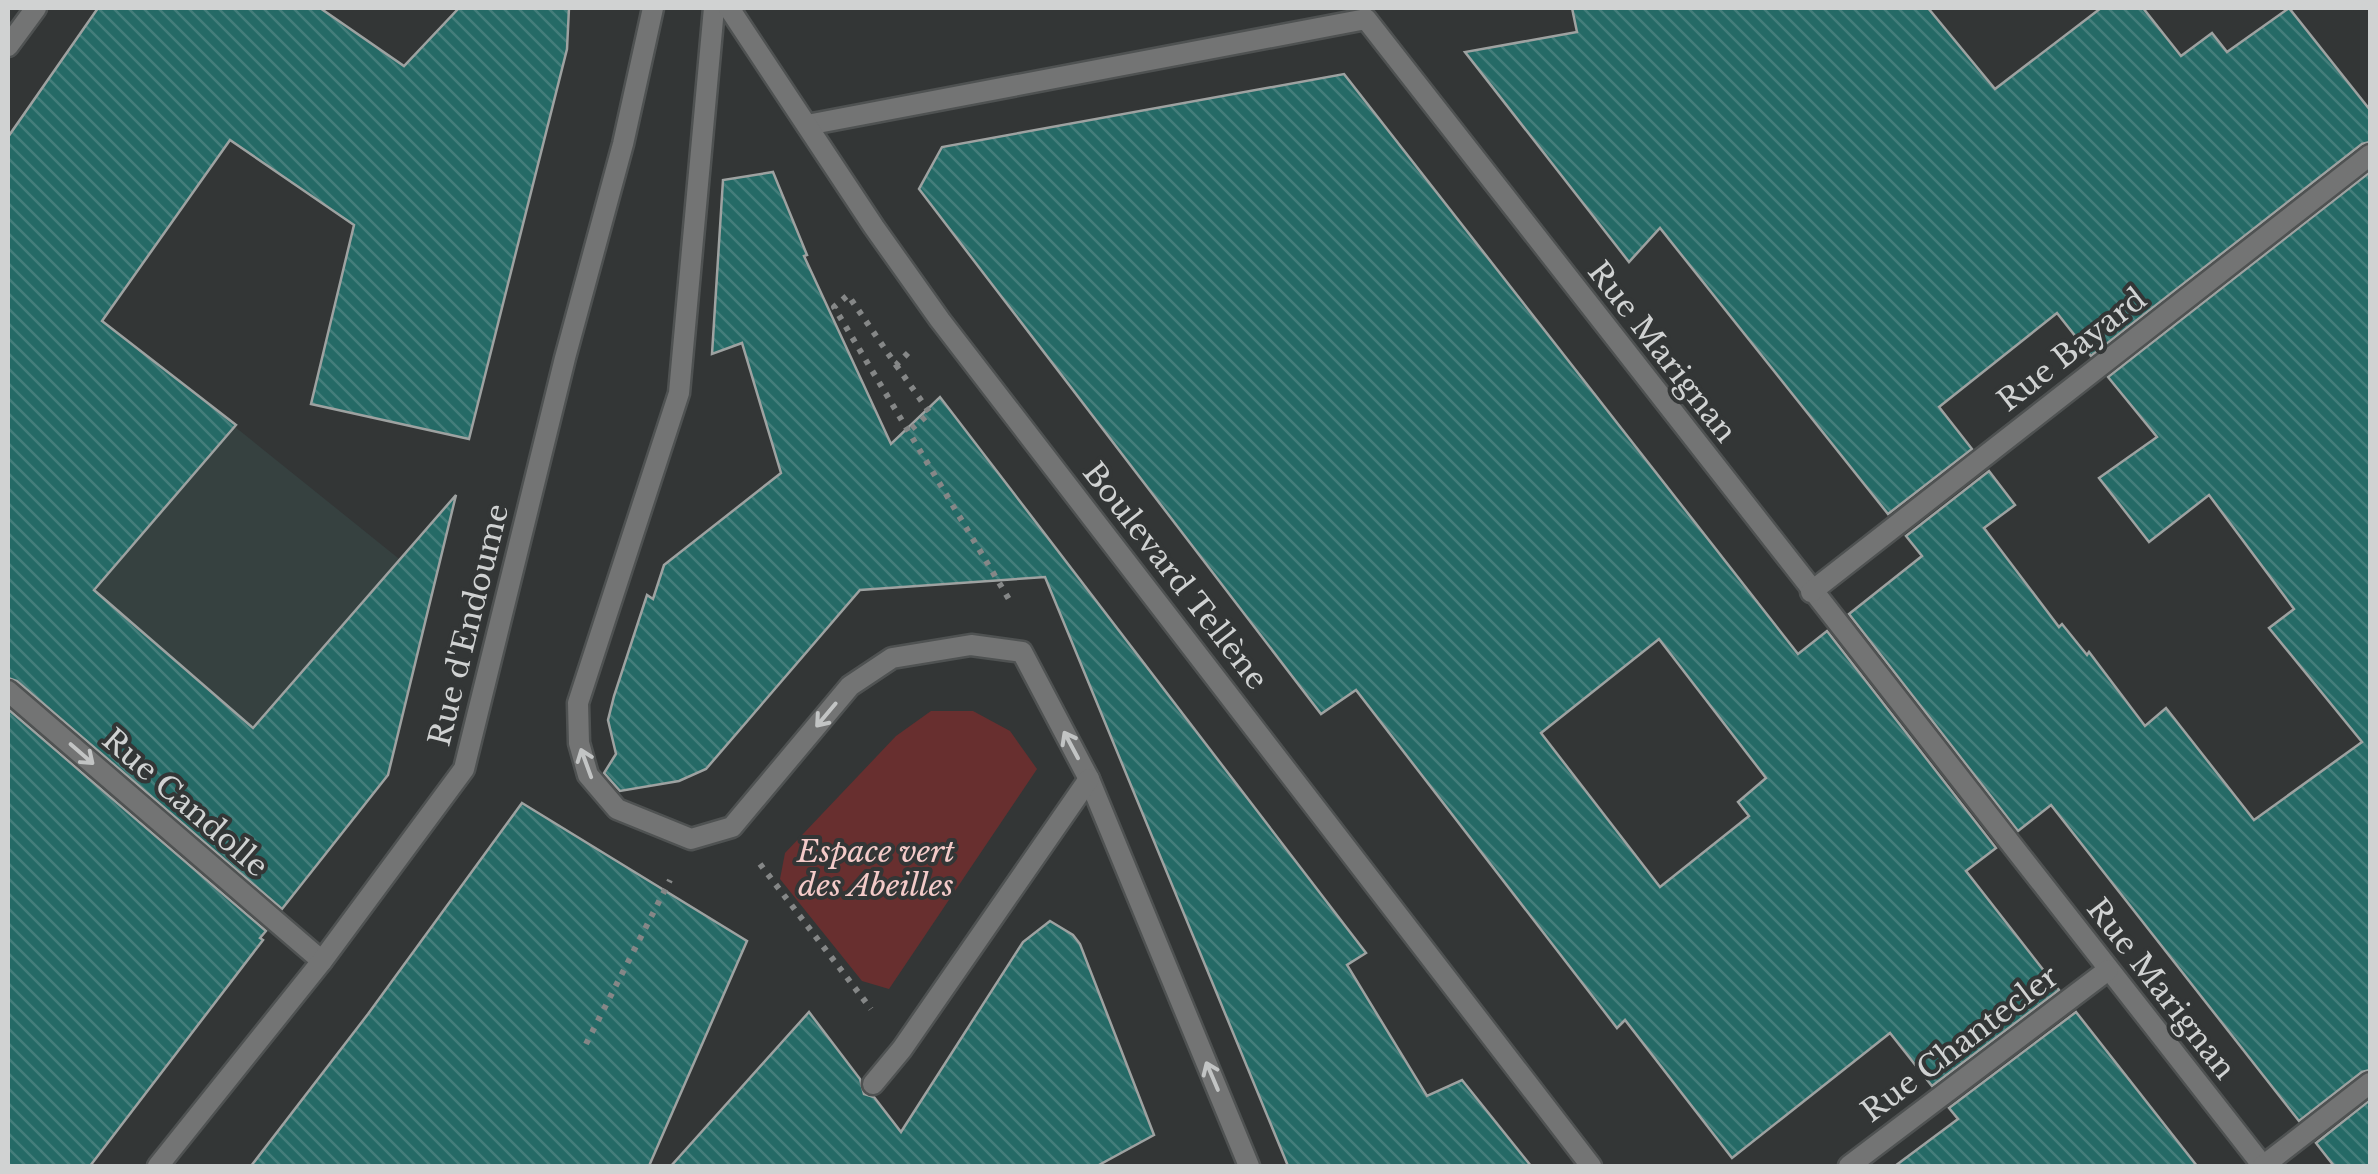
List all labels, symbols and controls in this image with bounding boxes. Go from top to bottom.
street label: Rue Marignan [1580,254,1744,450]
street label: Rue Bayard [1990,280,2153,419]
street label: Boulevard Tellène [1075,455,1276,697]
street label: Rue d'Endoume [421,500,516,750]
one-way arrow [814,702,837,727]
street label: Rue Candolle [95,721,276,885]
one-way arrow [1061,731,1080,761]
one-way arrow [68,743,94,765]
one-way arrow [576,748,594,779]
park label: Espace vert des Abeilles [796,833,955,904]
street label: Rue Marignan [2079,891,2243,1087]
street label: Rue Chantecler [1854,957,2066,1130]
one-way arrow [1202,1062,1220,1092]

